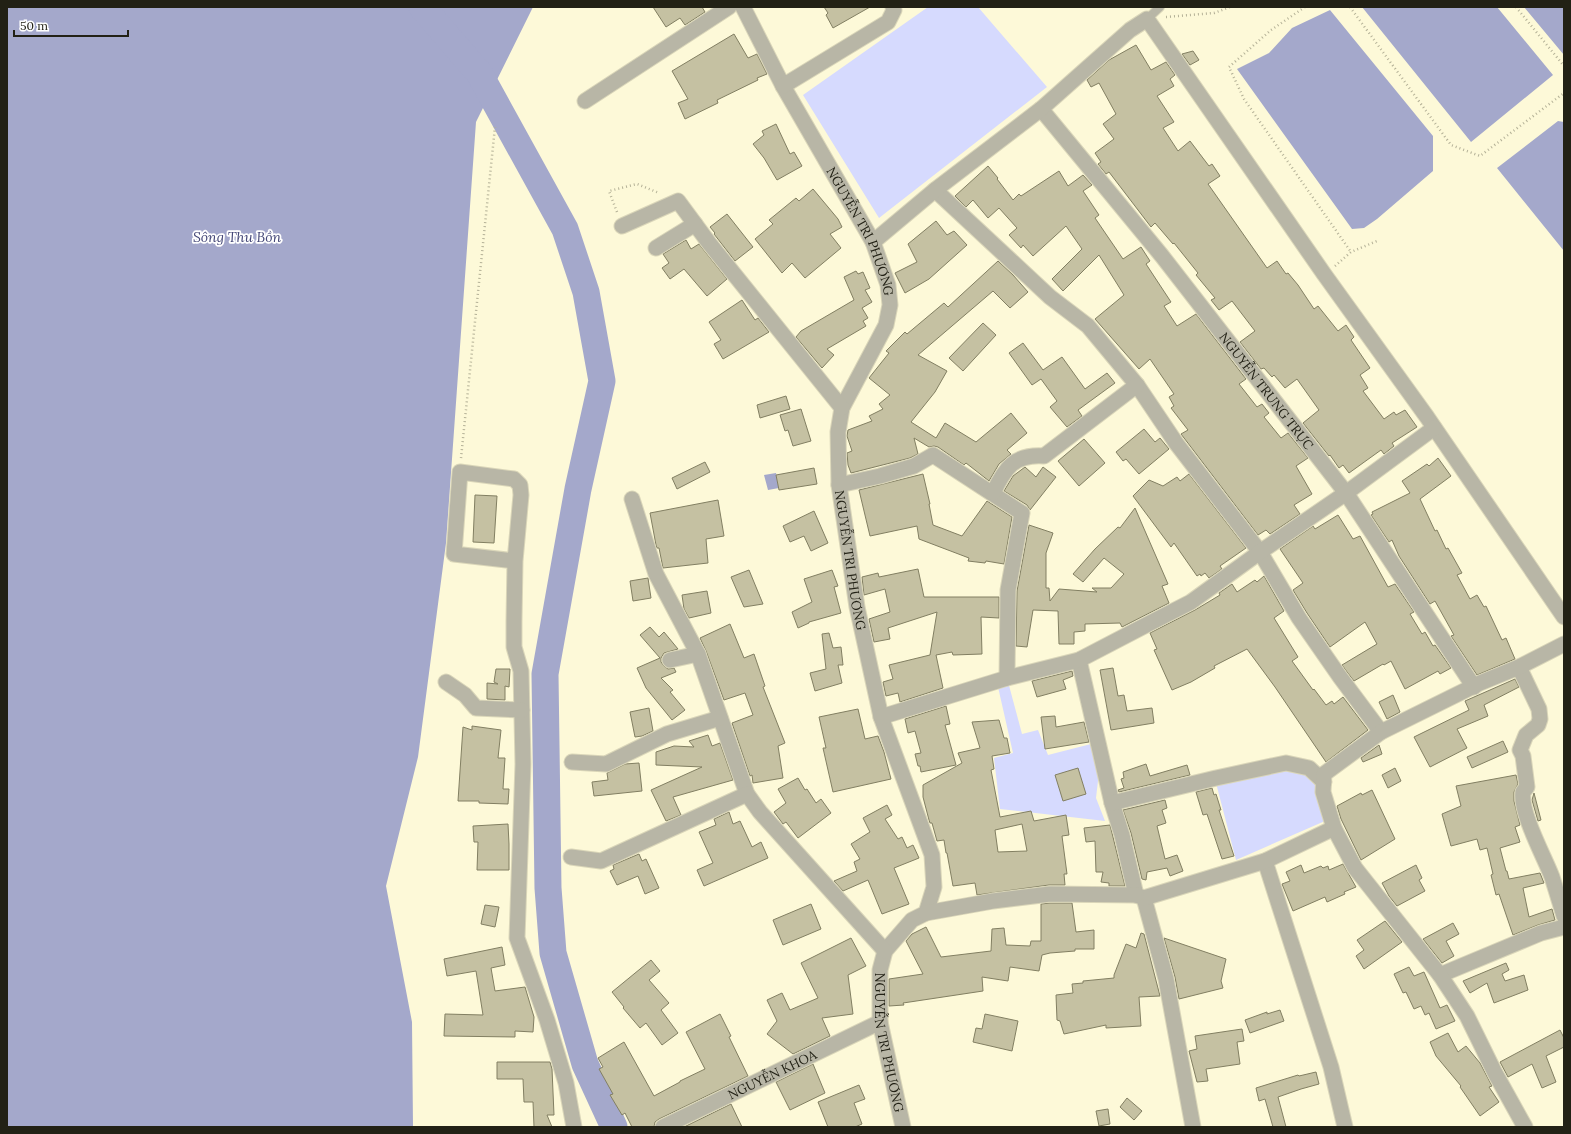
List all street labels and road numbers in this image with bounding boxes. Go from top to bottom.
street label: NGUYỄN TRI PHƯƠNG [823,164,898,296]
street label: NGUYỄN TRUNG TRỰC [1216,329,1317,453]
street label: NGUYỄN TRI PHƯƠNG [831,489,870,632]
street label: NGUYỄN TRI PHƯƠNG [871,973,908,1114]
street label: NGUYỄN KHOA [725,1045,820,1103]

